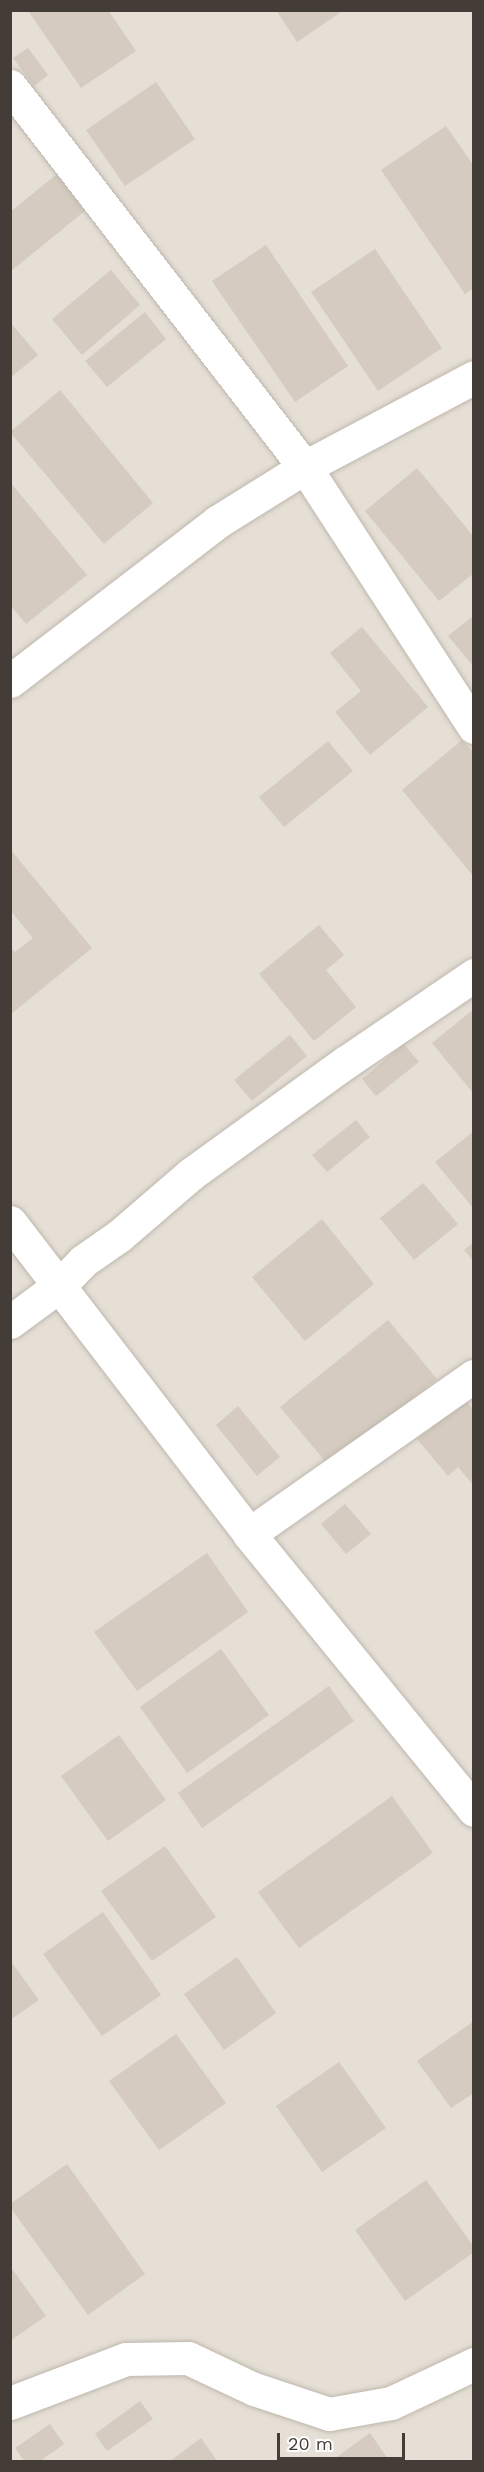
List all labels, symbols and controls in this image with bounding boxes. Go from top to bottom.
scale bar [280,2421,408,2459]
text: 20 m [288,2433,333,2454]

